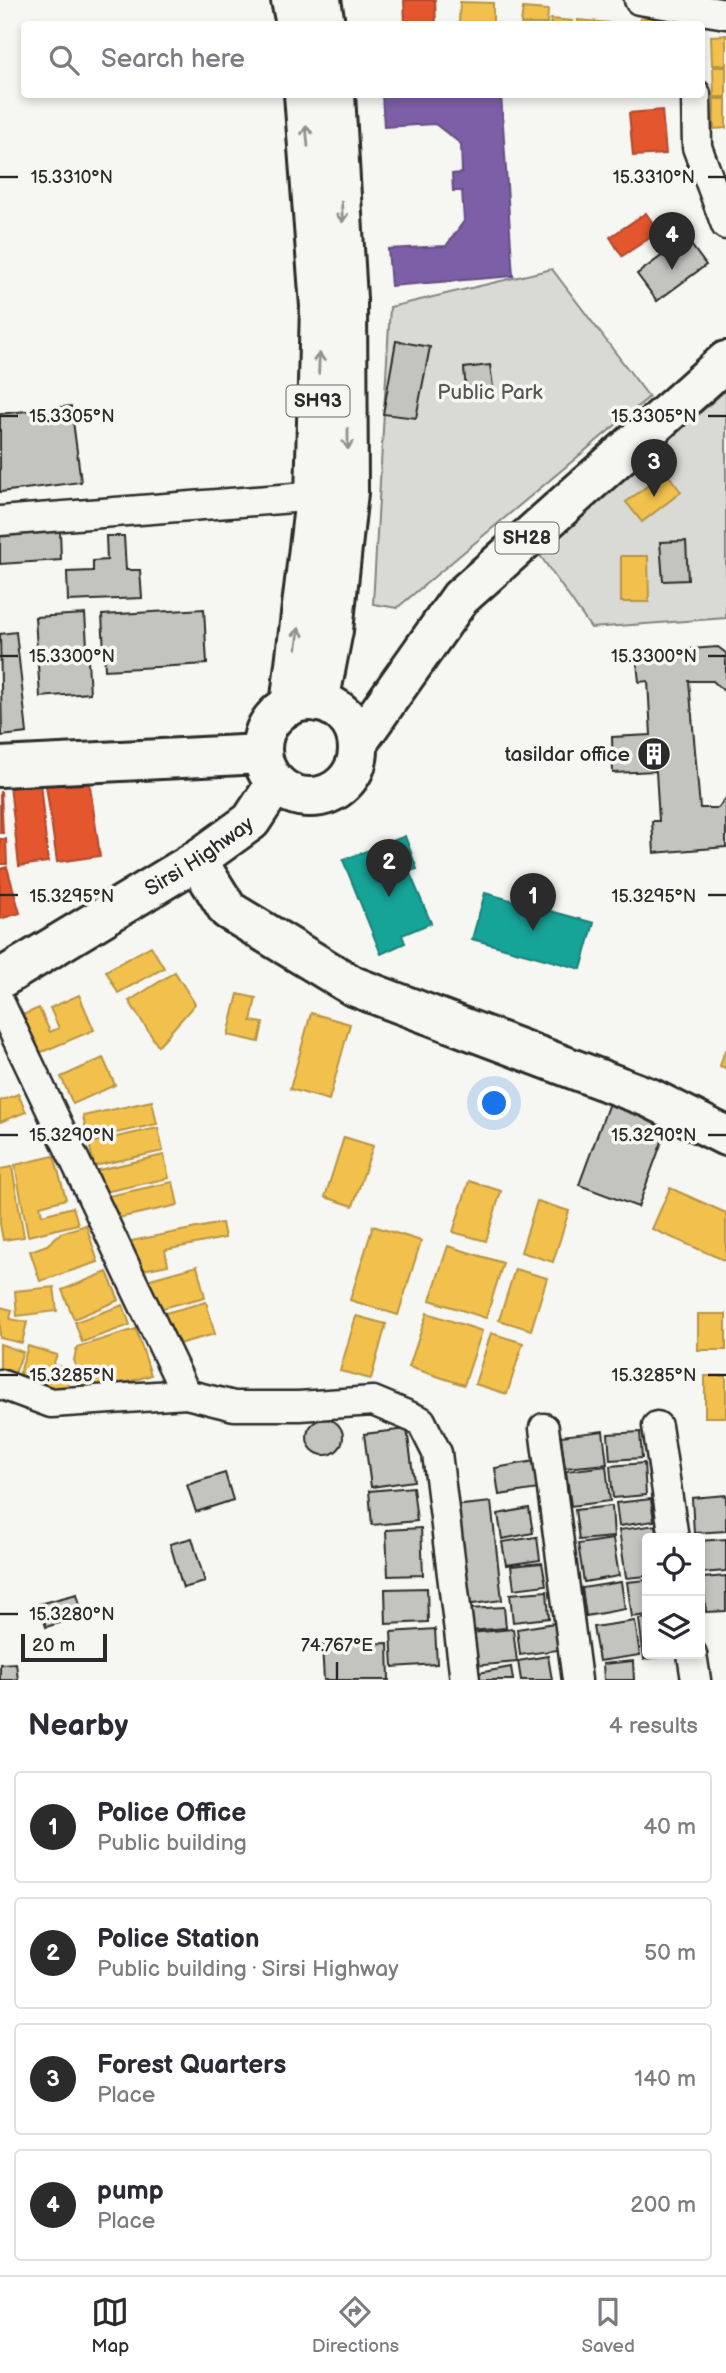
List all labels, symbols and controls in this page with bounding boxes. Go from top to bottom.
search box [21,21,705,98]
icon: search [45,41,83,79]
text: Search here [101,44,245,75]
one-way arrow [300,125,313,147]
text: 15.3310°N [31,167,113,188]
text: 15.3310°N [613,167,695,188]
one-way arrow [335,200,348,223]
pin: 4 [649,212,695,270]
one-way arrow [312,351,326,374]
park label: Public Park [437,380,543,405]
road number: SH93 [286,386,350,416]
text: 15.3305°N [29,406,115,427]
text: 15.3305°N [611,406,697,427]
one-way arrow [341,427,355,450]
pin: 3 [631,439,677,497]
road number: SH28 [496,523,558,554]
one-way arrow [292,627,305,650]
text: 15.3300°N [29,646,115,667]
text: 15.3300°N [611,646,697,667]
building icon: tasildar office [635,735,673,773]
place label: tasildar office [505,742,630,767]
street label: Sirsi Highway [140,811,259,901]
pin: 2 [366,839,412,897]
pin: 1 [510,873,556,931]
text: 15.3295°N [30,886,114,907]
text: 15.3295°N [612,886,696,907]
your location [477,1086,511,1120]
text: 15.3290°N [29,1125,115,1146]
text: 15.3290°N [611,1125,697,1146]
text: 15.3285°N [30,1365,114,1386]
text: 15.3285°N [612,1365,696,1386]
map controls [642,1533,705,1659]
button: locate [642,1533,705,1596]
button: layers [642,1596,705,1659]
text: 15.3280°N [29,1604,115,1625]
scale bar [21,1631,107,1663]
text: 20 m [32,1634,75,1657]
text: 74.767°E [301,1635,373,1656]
text: Nearby [28,1708,128,1744]
text: 4 results [609,1712,698,1740]
text: Police Office [97,1798,246,1829]
text: 1 [48,1813,58,1841]
text: 40 m [643,1813,696,1841]
text: Public building [97,1829,247,1857]
text: Police Station [97,1924,259,1955]
text: 2 [46,1939,60,1967]
text: 50 m [644,1939,696,1967]
text: Public building · Sirsi Highway [97,1955,399,1983]
text: Forest Quarters [97,2050,286,2081]
text: 3 [46,2065,60,2093]
text: 140 m [634,2065,696,2093]
text: Place [97,2081,155,2109]
text: pump [97,2176,164,2207]
text: 4 [46,2191,60,2219]
text: 200 m [630,2191,696,2219]
text: Place [97,2207,155,2235]
tab: Map [91,2293,129,2358]
tab: Directions [312,2293,399,2358]
tab: Saved [581,2293,635,2358]

